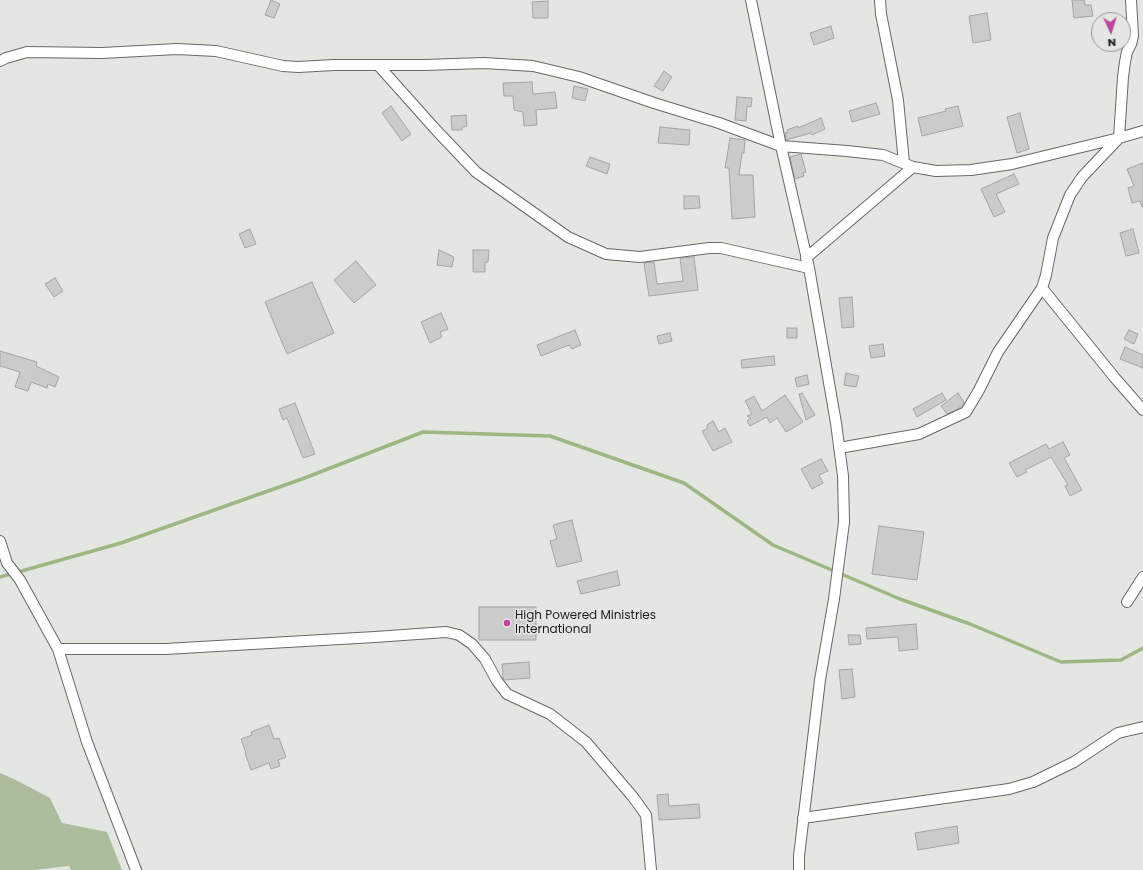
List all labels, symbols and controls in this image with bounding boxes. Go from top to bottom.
north arrow [1091,12,1131,52]
text: N [1107,35,1116,51]
place label: High Powered Ministries International [515,609,656,637]
marker: High Powered Ministries International [502,618,512,628]

